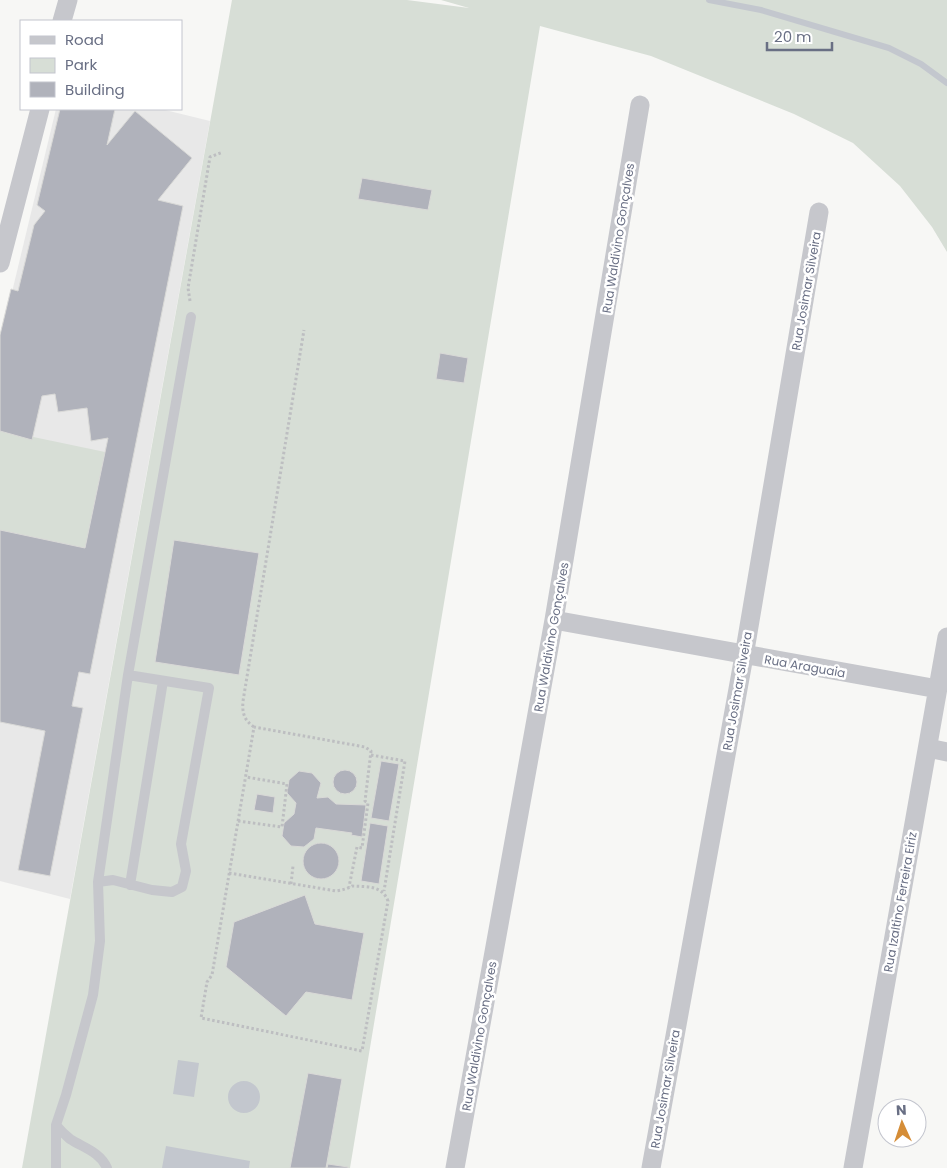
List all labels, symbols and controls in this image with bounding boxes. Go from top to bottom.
legend [20,20,182,110]
scale bar [767,20,832,52]
text: 20 m [774,26,812,47]
text: Road [65,29,104,50]
text: Park [65,54,97,75]
text: Building [65,79,125,100]
street label: Rua Waldivino Gonçalves [598,162,638,314]
street label: Rua Josimar Silveira [787,230,825,352]
street label: Rua Waldivino Gonçalves [529,561,573,713]
street label: Rua Josimar Silveira [718,630,756,752]
street label: Rua Araguaia [763,651,847,681]
street label: Rua Izaltino Ferreira Eiriz [879,830,921,974]
street label: Rua Waldivino Gonçalves [457,960,501,1112]
street label: Rua Josimar Silveira [646,1028,684,1150]
north arrow [877,1098,927,1148]
text: N [896,1100,907,1120]

